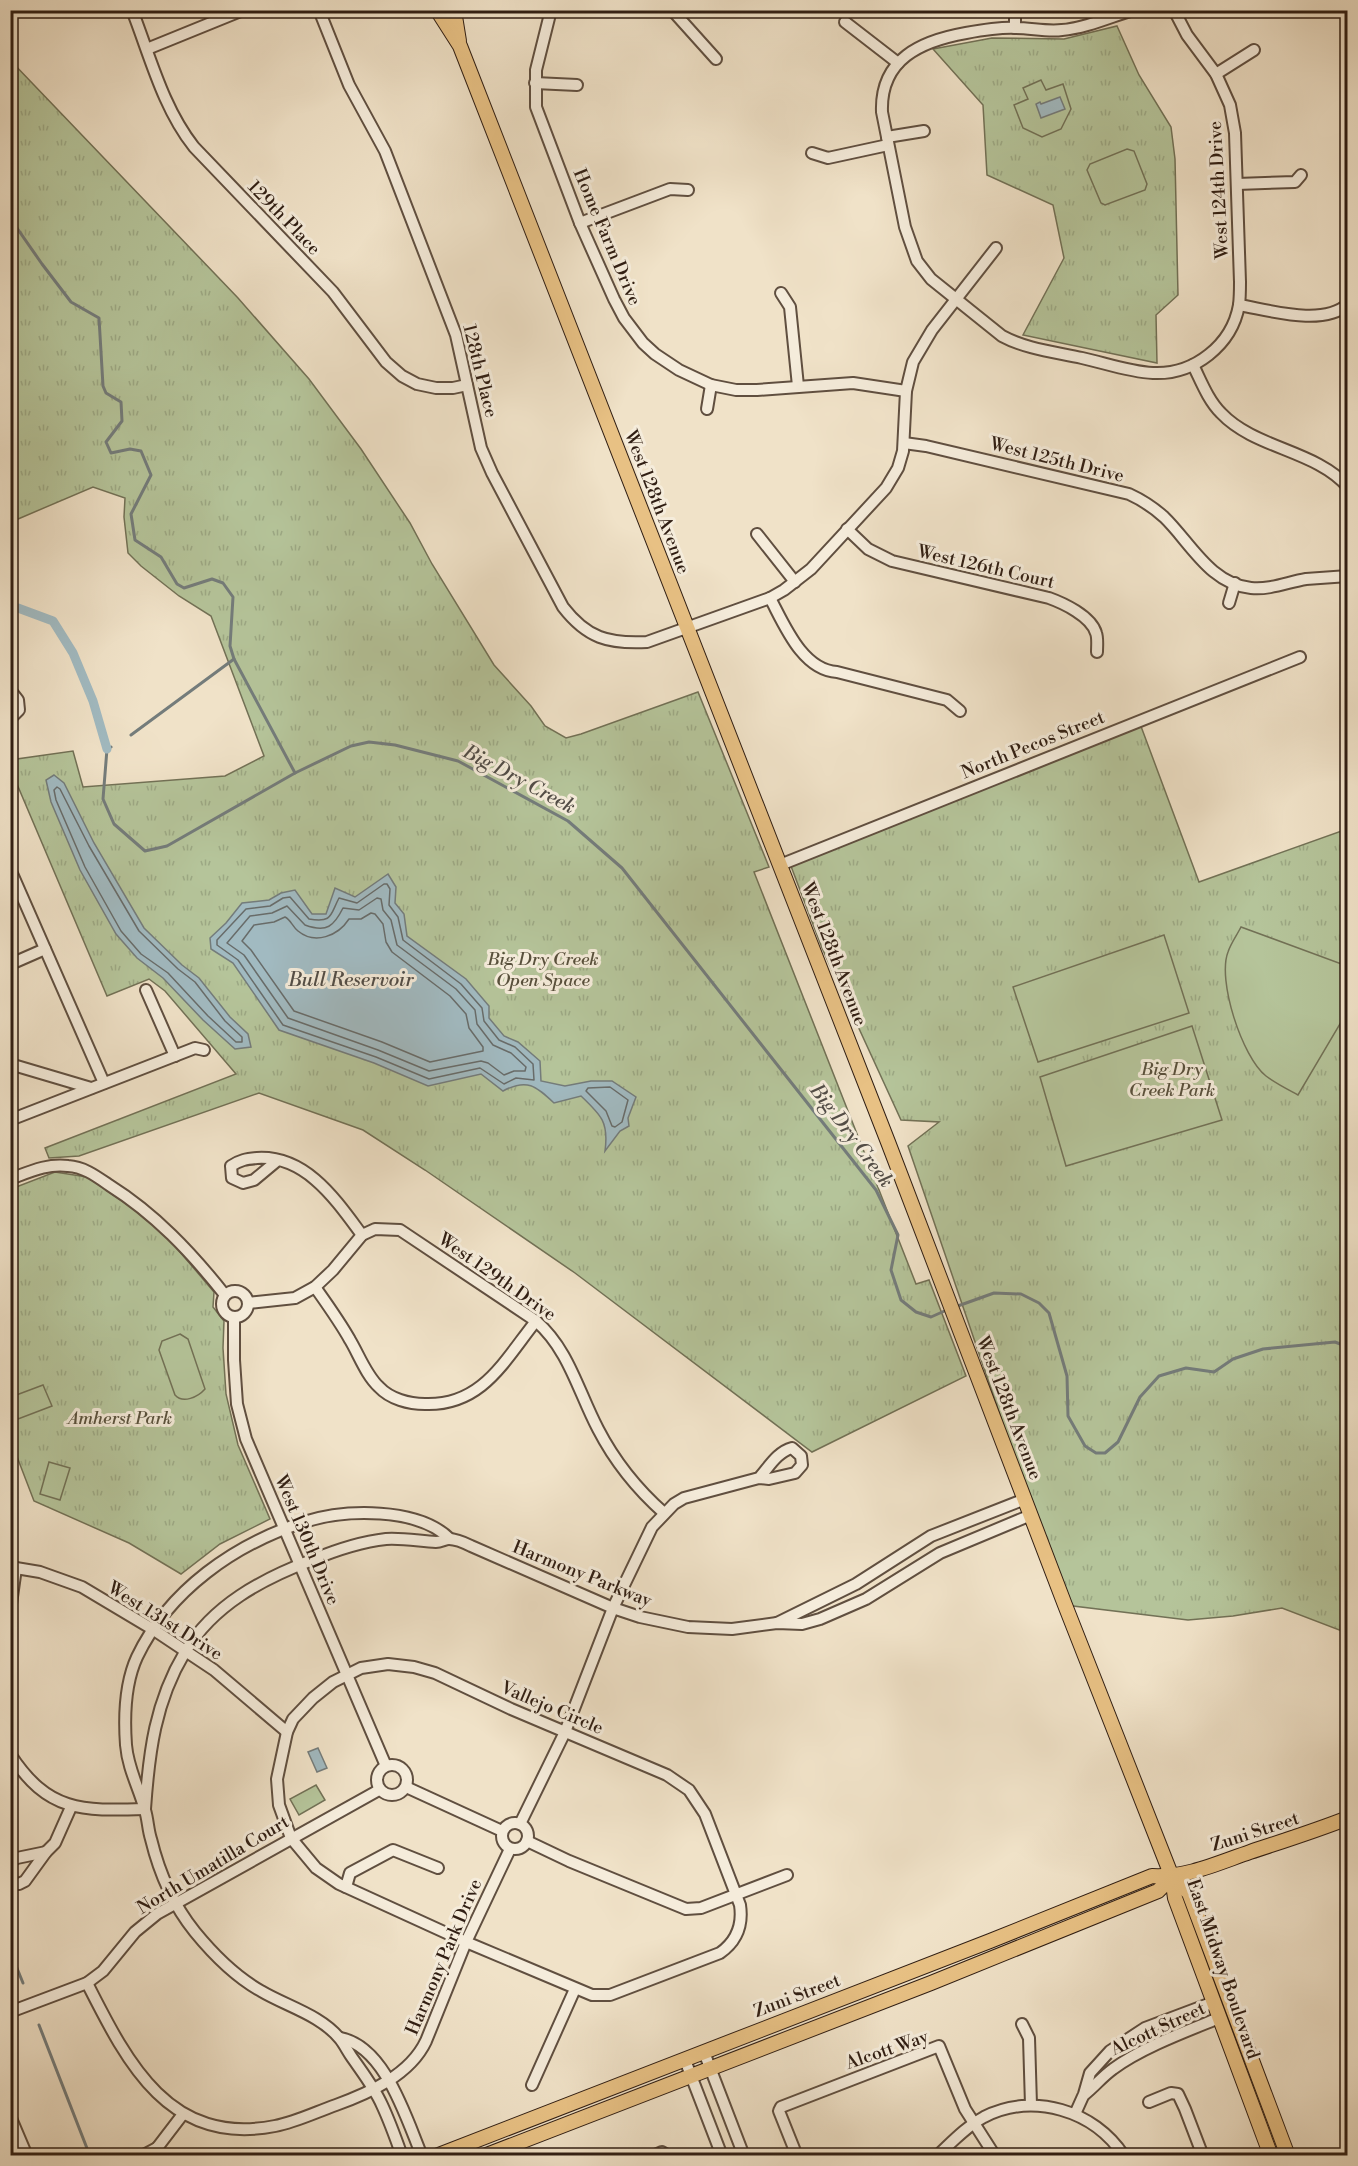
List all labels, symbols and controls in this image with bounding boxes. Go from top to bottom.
street label: West 124th Drive [1204,120,1234,261]
street label: Home Farm Drive [568,165,646,309]
street label: 129th Place [243,176,325,260]
street label: 128th Place [457,322,503,420]
street label: West 128th Avenue [619,426,695,577]
street label: West 125th Drive [987,432,1127,488]
street label: West 126th Court [914,540,1057,594]
street label: North Pecos Street [958,706,1109,784]
water label: Big Dry Creek [458,739,580,820]
street label: West 128th Avenue [796,878,872,1029]
park label: Big Dry Creek Open Space [486,948,599,992]
water label: Bull Reservoir [287,968,414,993]
park label: Big Dry Creek Park [1129,1058,1215,1102]
water label: Big Dry Creek [803,1078,898,1193]
street label: West 129th Drive [433,1227,560,1326]
street label: West 128th Avenue [971,1332,1047,1483]
park label: Amherst Park [66,1407,172,1430]
street label: West 130th Drive [269,1471,345,1608]
street label: Harmony Parkway [509,1536,655,1613]
street label: West 131st Drive [102,1576,227,1666]
street label: Vallejo Circle [496,1676,607,1740]
street label: Zuni Street [1208,1807,1303,1857]
street label: North Umatilla Court [133,1810,294,1920]
street label: Harmony Park Drive [401,1875,487,2039]
street label: East Midway Boulevard [1181,1876,1265,2063]
street label: Zuni Street [750,1969,844,2023]
street label: Alcott Street [1106,1997,1210,2061]
street label: Alcott Way [842,2025,932,2075]

